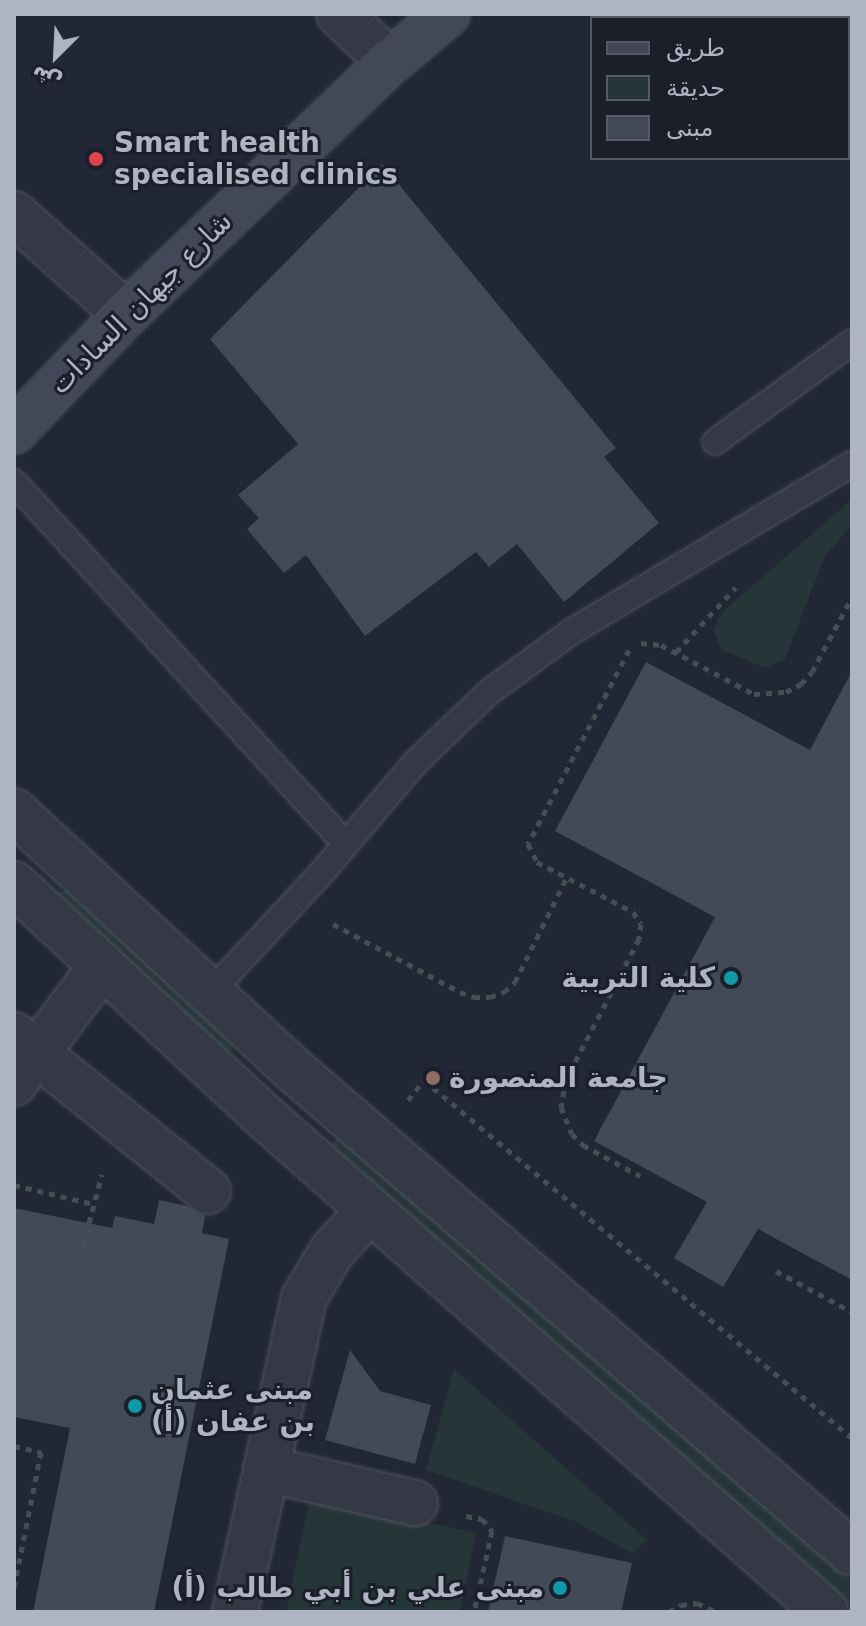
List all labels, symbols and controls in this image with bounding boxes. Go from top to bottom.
north arrow [16,16,96,96]
legend [590,16,850,160]
text: طريق [666,34,725,62]
text: ش [27,61,65,96]
text: حديقة [666,74,725,102]
text: مبنى [666,114,713,142]
place label: Smart health specialised clinics [114,126,398,192]
marker: Smart health specialised clinics [85,148,107,170]
street label: شارع جيهان السادات [43,205,239,401]
place label: كلية التربية [561,961,715,995]
marker: كلية التربية [722,969,740,987]
place label: جامعة المنصورة [449,1061,668,1095]
marker: جامعة المنصورة [424,1069,442,1087]
place label: مبنى عثمان بن عفان (أ) [151,1373,315,1439]
marker: مبنى عثمان بن عفان (أ) [126,1397,144,1415]
place label: مبنى علي بن أبي طالب (أ) [171,1571,544,1605]
marker: مبنى علي بن أبي طالب (أ) [551,1579,569,1597]

